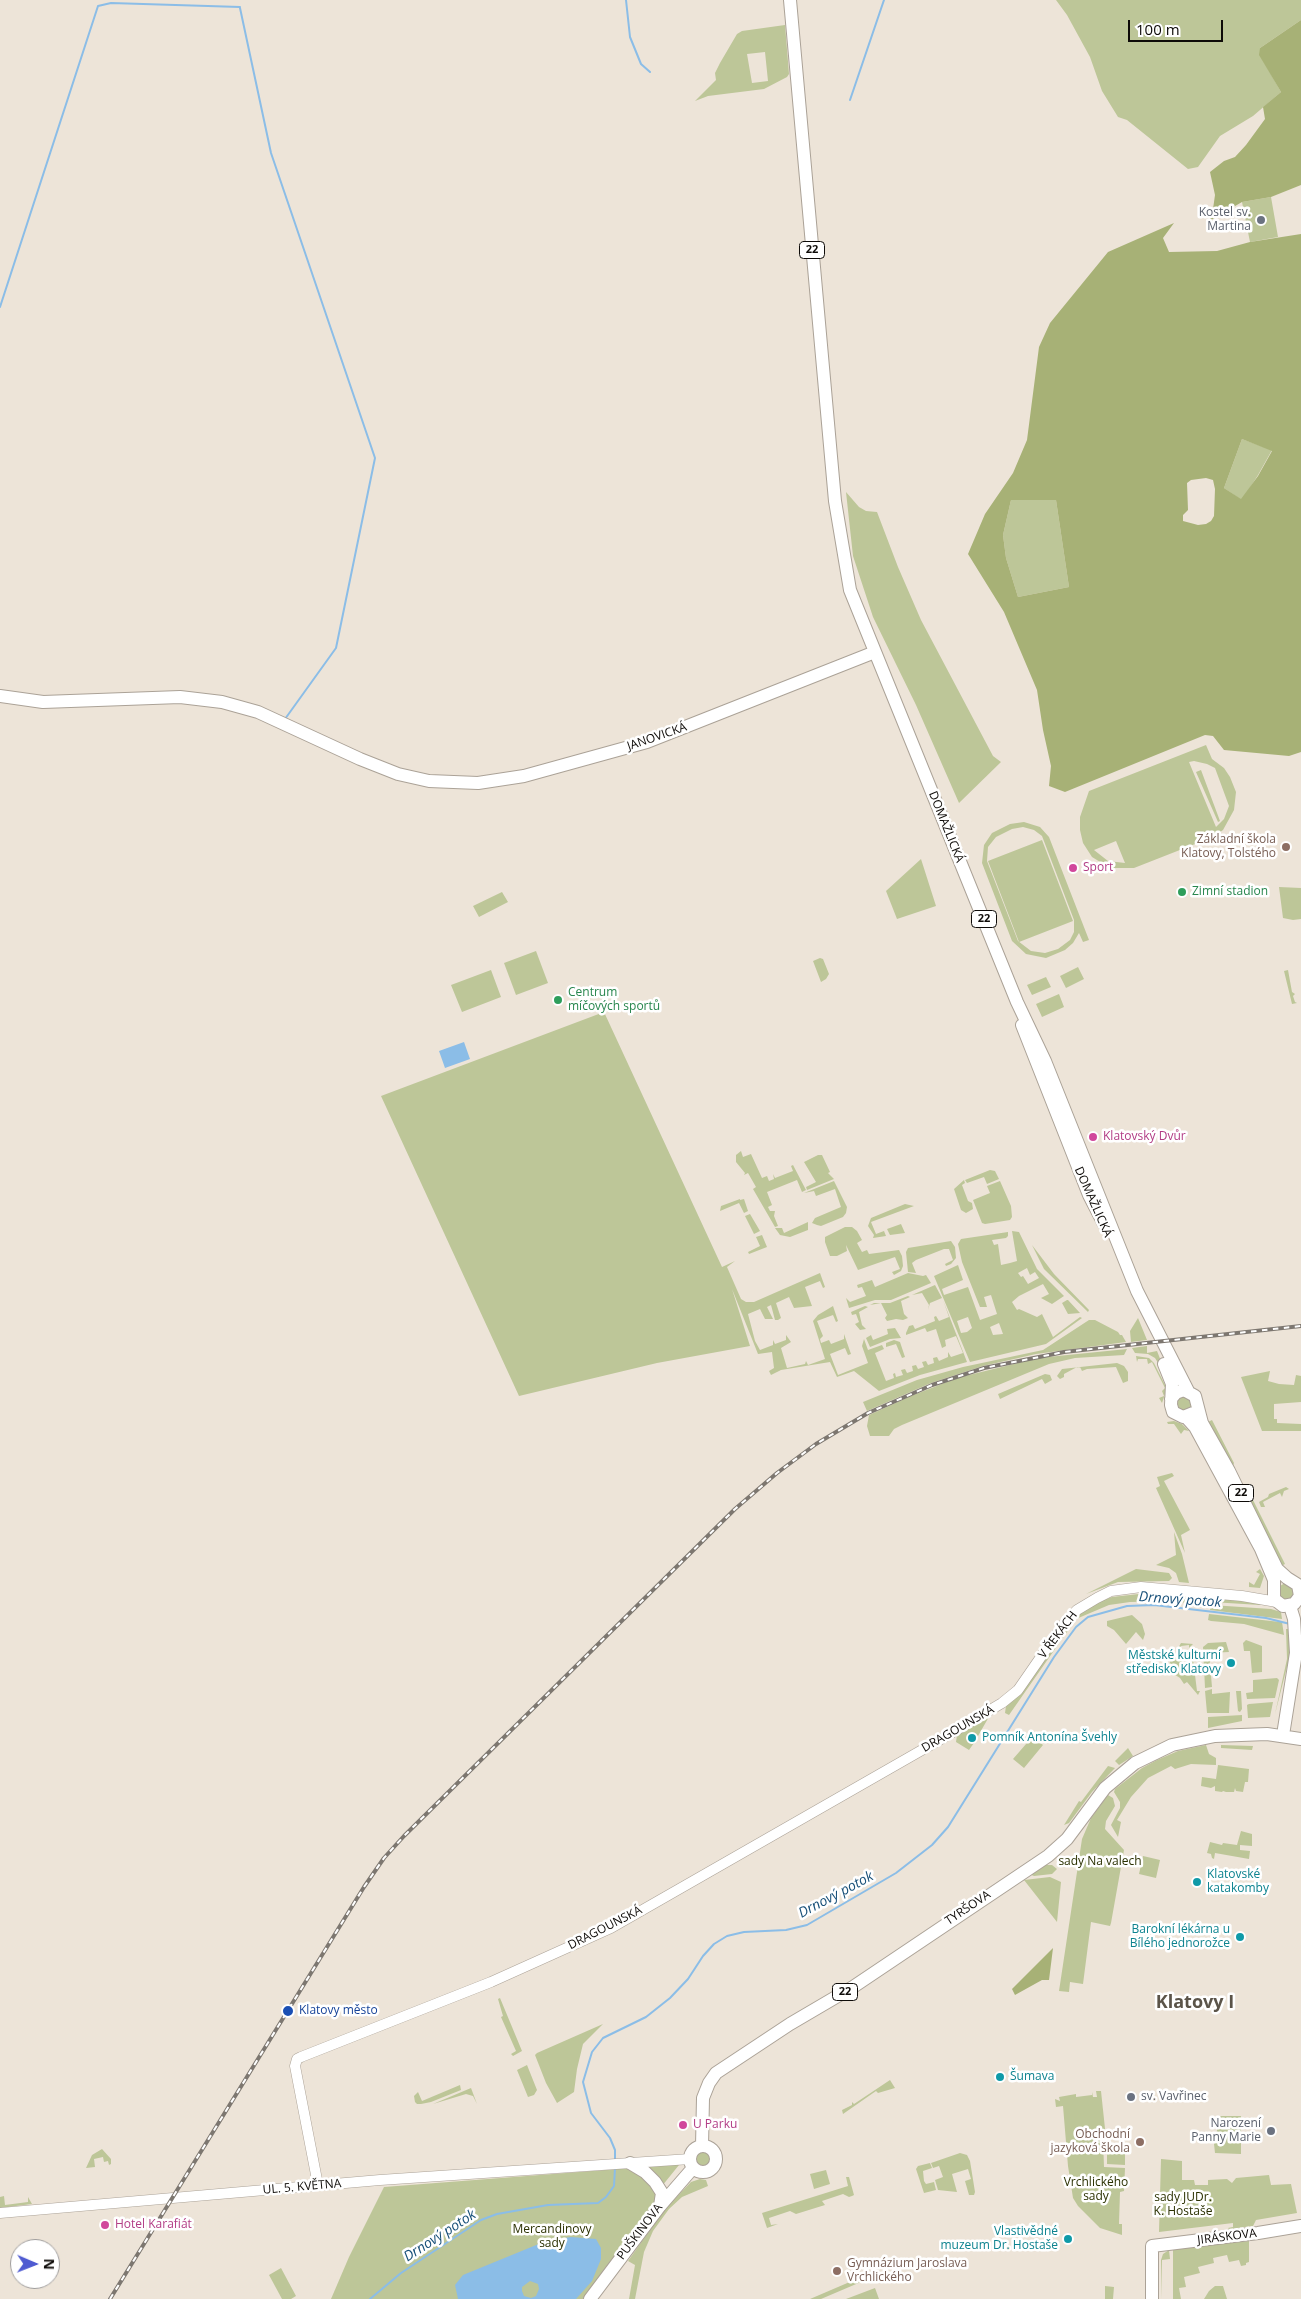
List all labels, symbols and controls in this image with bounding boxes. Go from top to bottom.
scale bar [1131,10,1226,42]
text: 100 m [1136,19,1180,39]
place label: Kostel sv. Martina [1199,206,1251,234]
marker: Kostel sv. Martina [1255,214,1267,226]
road number: 22 [800,242,824,258]
street label: JANOVICKÁ [625,720,689,754]
street label: DOMAŽLICKÁ [925,789,967,865]
place label: Základní škola Klatovy, Tolstého [1181,833,1276,861]
marker: Základní škola Klatovy, Tolstého [1280,841,1292,853]
place label: Sport [1083,861,1113,875]
marker: Sport [1067,862,1079,874]
place label: Zimní stadion [1192,885,1268,899]
marker: Zimní stadion [1176,886,1188,898]
road number: 22 [972,911,996,928]
place label: Centrum míčových sportů [568,986,660,1014]
marker: Centrum míčových sportů [552,994,564,1006]
place label: Klatovský Dvůr [1103,1130,1186,1144]
marker: Klatovský Dvůr [1087,1131,1099,1143]
street label: DOMAŽLICKÁ [1071,1165,1115,1239]
road number: 22 [1228,1485,1254,1502]
water label: Drnový potok [1138,1589,1222,1611]
street label: V ŘEKÁCH [1035,1608,1081,1662]
place label: Městské kulturní středisko Klatovy [1126,1649,1221,1677]
marker: Městské kulturní středisko Klatovy [1225,1657,1237,1669]
street label: DRAGOUNSKÁ [919,1702,997,1756]
place label: Pomník Antonína Švehly [982,1731,1117,1745]
marker: Pomník Antonína Švehly [966,1732,978,1744]
park label: sady Na valech [1058,1855,1142,1869]
water label: Drnový potok [796,1868,876,1922]
place label: Klatovské katakomby [1207,1868,1269,1896]
marker: Klatovské katakomby [1191,1876,1203,1888]
street label: TYRŠOVA [943,1888,993,1928]
street label: DRAGOUNSKÁ [566,1903,644,1953]
place label: Barokní lékárna u Bílého jednorožce [1130,1923,1230,1951]
marker: Barokní lékárna u Bílého jednorožce [1234,1931,1246,1943]
road number: 22 [832,1984,858,2000]
district label: Klatovy I [1156,1992,1234,2014]
marker: Klatovy město [281,2004,295,2018]
place label: Klatovy město [299,2004,378,2018]
place label: Šumava [1010,2070,1054,2084]
marker: Šumava [994,2071,1006,2083]
place label: sv. Vavřinec [1141,2090,1207,2104]
marker: sv. Vavřinec [1125,2091,1137,2103]
place label: Narození Panny Marie [1191,2117,1261,2145]
place label: U Parku [693,2118,737,2132]
marker: U Parku [677,2119,689,2131]
marker: Narození Panny Marie [1265,2125,1277,2137]
place label: Obchodní jazyková škola [1050,2128,1130,2156]
marker: Obchodní jazyková škola [1134,2136,1146,2148]
street label: UL. 5. KVĚTNA [262,2176,342,2198]
park label: Vrchlického sady [1064,2176,1128,2204]
park label: sady JUDr. K. Hostaše [1154,2191,1212,2219]
street label: PUŠKINOVA [614,2201,666,2263]
water label: Drnový potok [401,2206,479,2266]
place label: Hotel Karafiát [115,2218,192,2232]
marker: Hotel Karafiát [99,2219,111,2231]
park label: Mercandinovy sady [512,2223,592,2251]
place label: Vlastivědné muzeum Dr. Hostaše [941,2225,1058,2253]
street label: JIRÁSKOVA [1197,2226,1257,2248]
marker: Vlastivědné muzeum Dr. Hostaše [1062,2233,1074,2245]
north arrow [10,2239,60,2289]
place label: Gymnázium Jaroslava Vrchlického [847,2257,967,2285]
text: N [40,2258,59,2270]
marker: Gymnázium Jaroslava Vrchlického [831,2265,843,2277]

